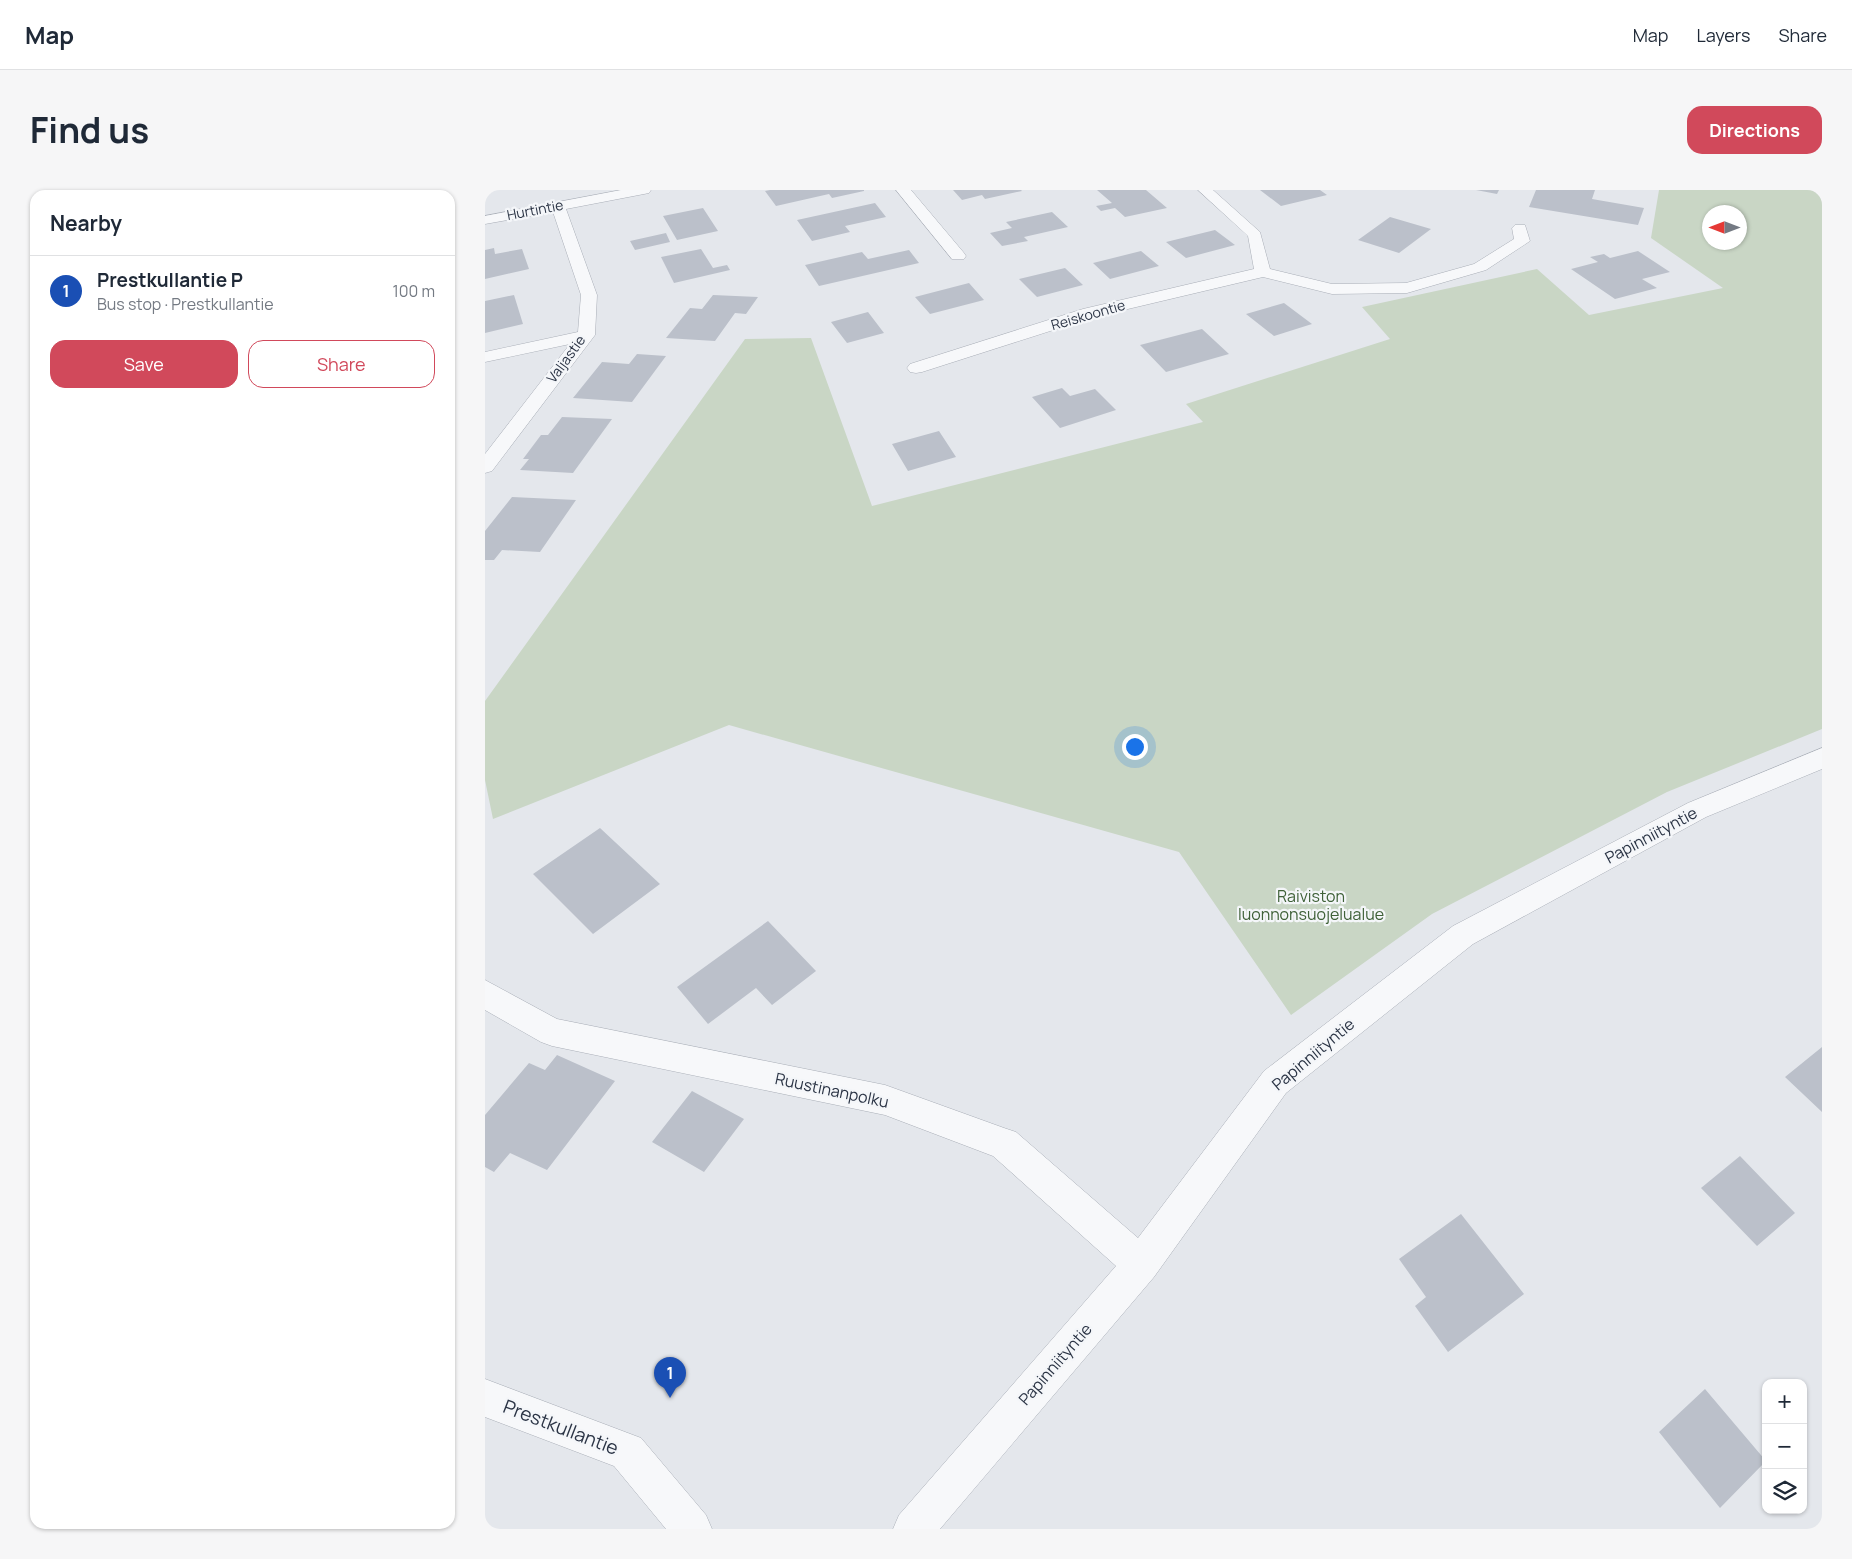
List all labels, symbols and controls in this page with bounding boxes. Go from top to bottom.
text: Map [25,18,74,51]
text: Map [1633,23,1668,47]
text: Layers [1696,23,1750,47]
text: Share [1778,23,1827,47]
text: Find us [30,106,149,154]
button: Directions [1687,106,1822,154]
street label: Hurtintie [505,195,565,224]
north arrow [1702,205,1747,250]
text: Nearby [50,209,122,237]
text: Prestkullantie P [97,267,243,293]
text: 1 [62,280,70,302]
text: 100 m [392,280,435,302]
text: Bus stop · Prestkullantie [97,293,274,315]
street label: Reiskoontie [1049,295,1127,334]
street label: Valjastie [542,331,589,386]
button: Save [50,340,238,388]
button: Share [248,340,435,388]
your location [1122,734,1148,760]
street label: Papinniityntie [1601,801,1701,869]
park label: Raiviston luonnonsuojelualue [1238,885,1384,925]
street label: Papinniityntie [1267,1013,1359,1095]
street label: Ruustinanpolku [773,1067,891,1113]
street label: Papinniityntie [1013,1318,1097,1410]
pin: 1 [654,1357,686,1398]
map controls [1762,1379,1807,1514]
button: + [1762,1379,1807,1424]
street label: Prestkullantie [500,1393,622,1461]
button: − [1762,1424,1807,1469]
button: layers [1762,1469,1807,1514]

